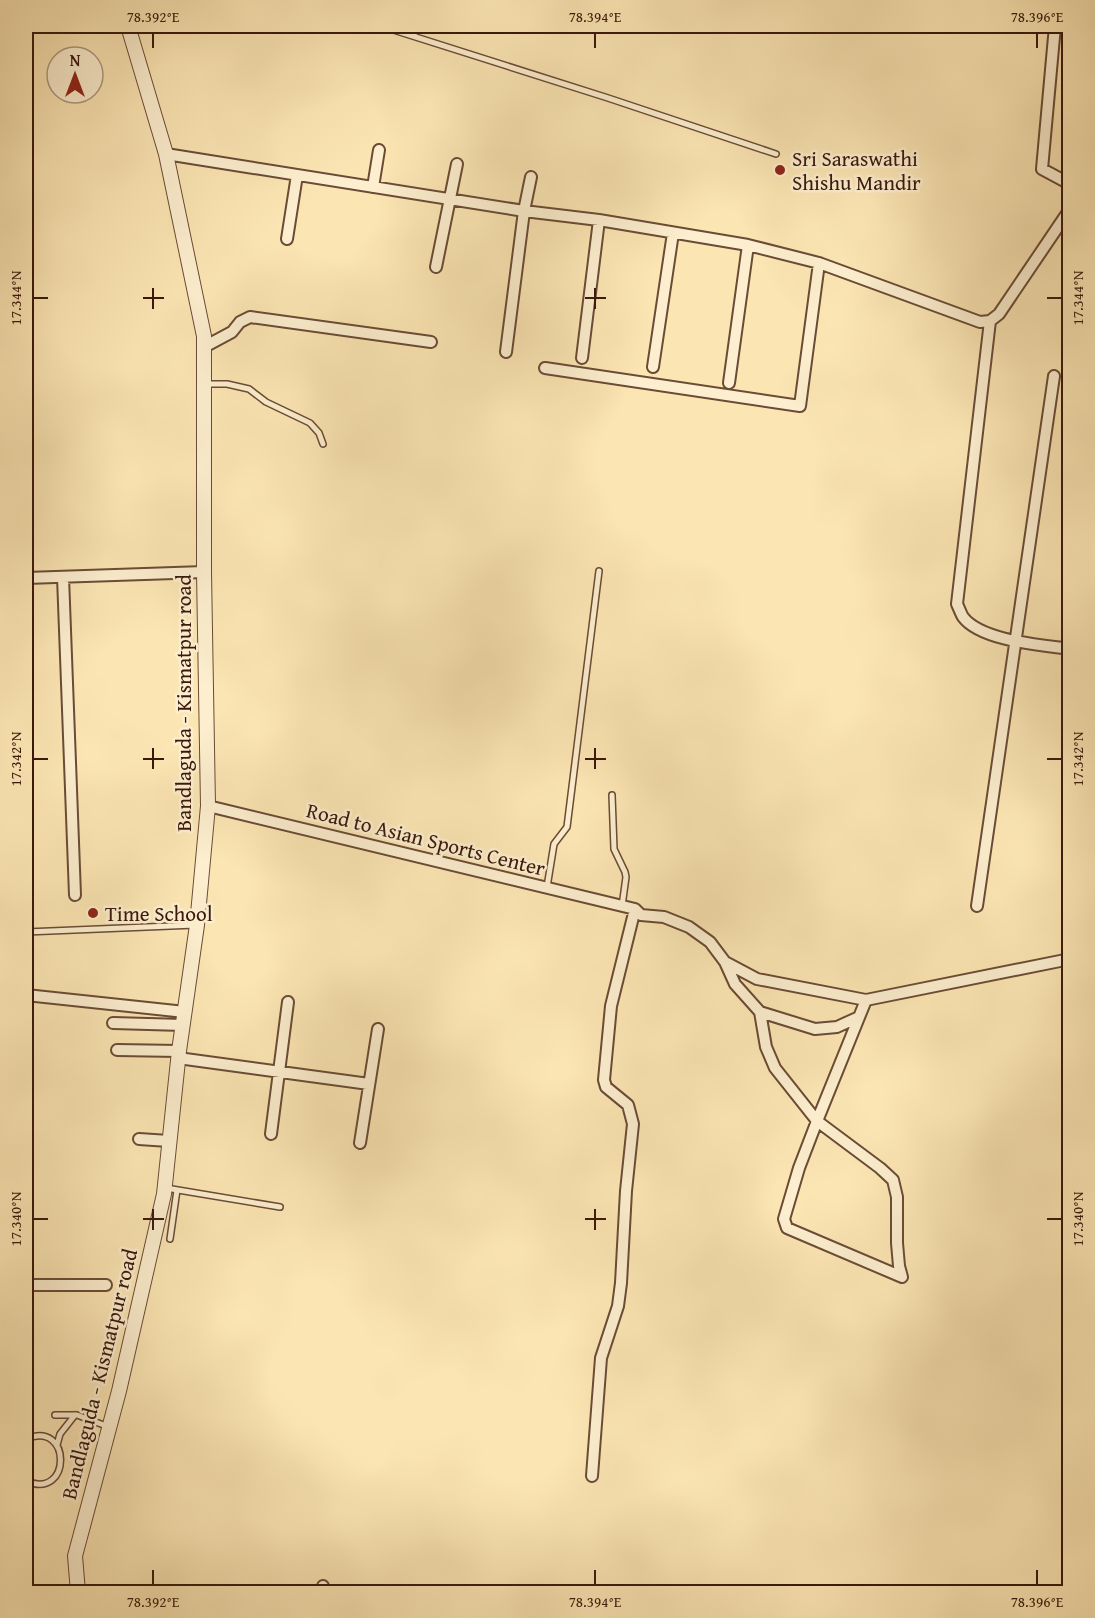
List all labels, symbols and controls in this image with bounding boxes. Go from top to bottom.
text: 78.392°E [127,6,180,27]
text: 78.394°E [569,6,622,27]
text: 78.396°E [1011,6,1064,27]
north arrow [45,45,105,105]
text: N [70,48,81,72]
place label: Sri Saraswathi Shishu Mandir [792,143,921,198]
marker: Sri Saraswathi Shishu Mandir [773,163,787,177]
text: 17.344°N [5,270,26,325]
text: 17.344°N [1067,270,1088,325]
street label: Bandlaguda - Kismatpur road [168,574,199,832]
text: 17.342°N [5,731,26,786]
text: 17.342°N [1067,731,1088,786]
street label: Road to Asian Sports Center [303,794,549,884]
place label: Time School [105,898,213,929]
marker: Time School [86,906,100,920]
text: 17.340°N [5,1191,26,1246]
text: 17.340°N [1067,1191,1088,1246]
street label: Bandlaguda - Kismatpur road [53,1245,145,1503]
text: 78.392°E [127,1591,180,1612]
text: 78.394°E [569,1591,622,1612]
text: 78.396°E [1011,1591,1064,1612]

